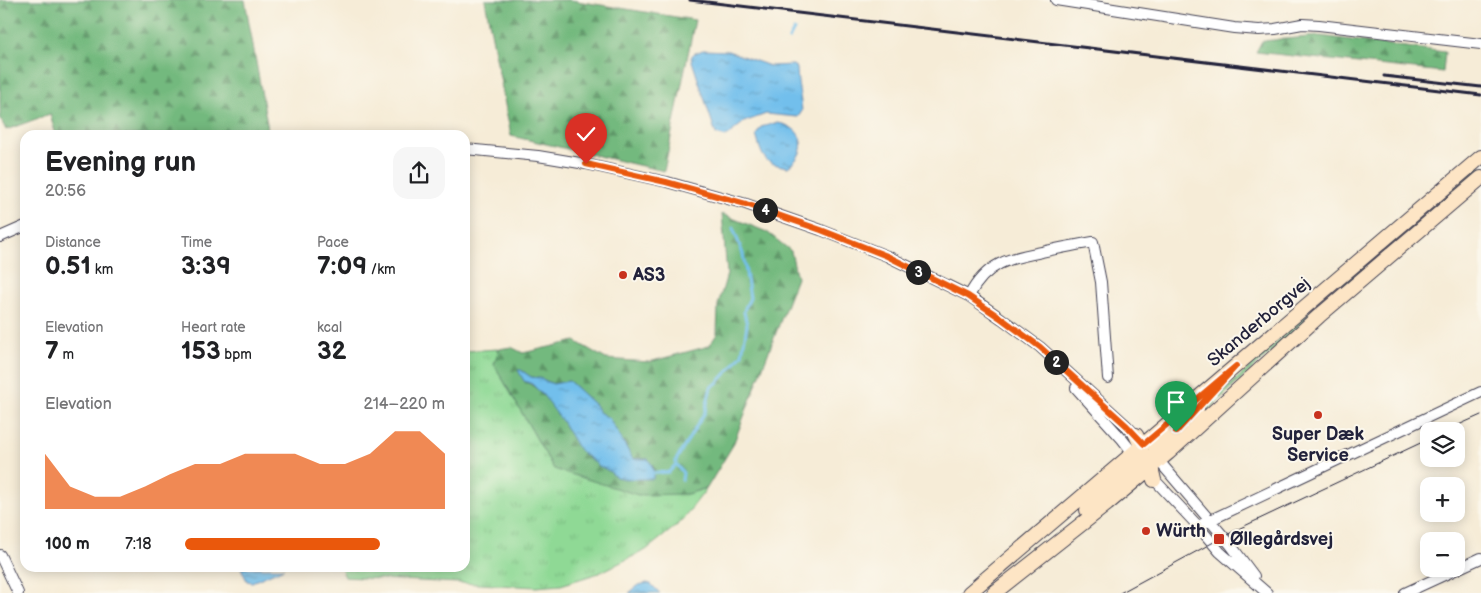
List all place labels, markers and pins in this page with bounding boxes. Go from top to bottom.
pin [565,113,607,164]
pin: 4 [752,198,778,222]
pin: 3 [906,260,930,284]
place label: AS3 [632,265,665,286]
marker: AS3 [617,269,629,281]
pin: 2 [1044,350,1068,374]
pin [1155,381,1197,432]
marker: Super Dæk Service [1312,409,1324,421]
place label: Super Dæk Service [1272,424,1364,466]
place label: Würth [1156,521,1206,542]
marker: Würth [1140,525,1152,537]
place label: Øllegårdsvej [1230,529,1333,550]
marker: Øllegårdsvej [1212,532,1226,546]

